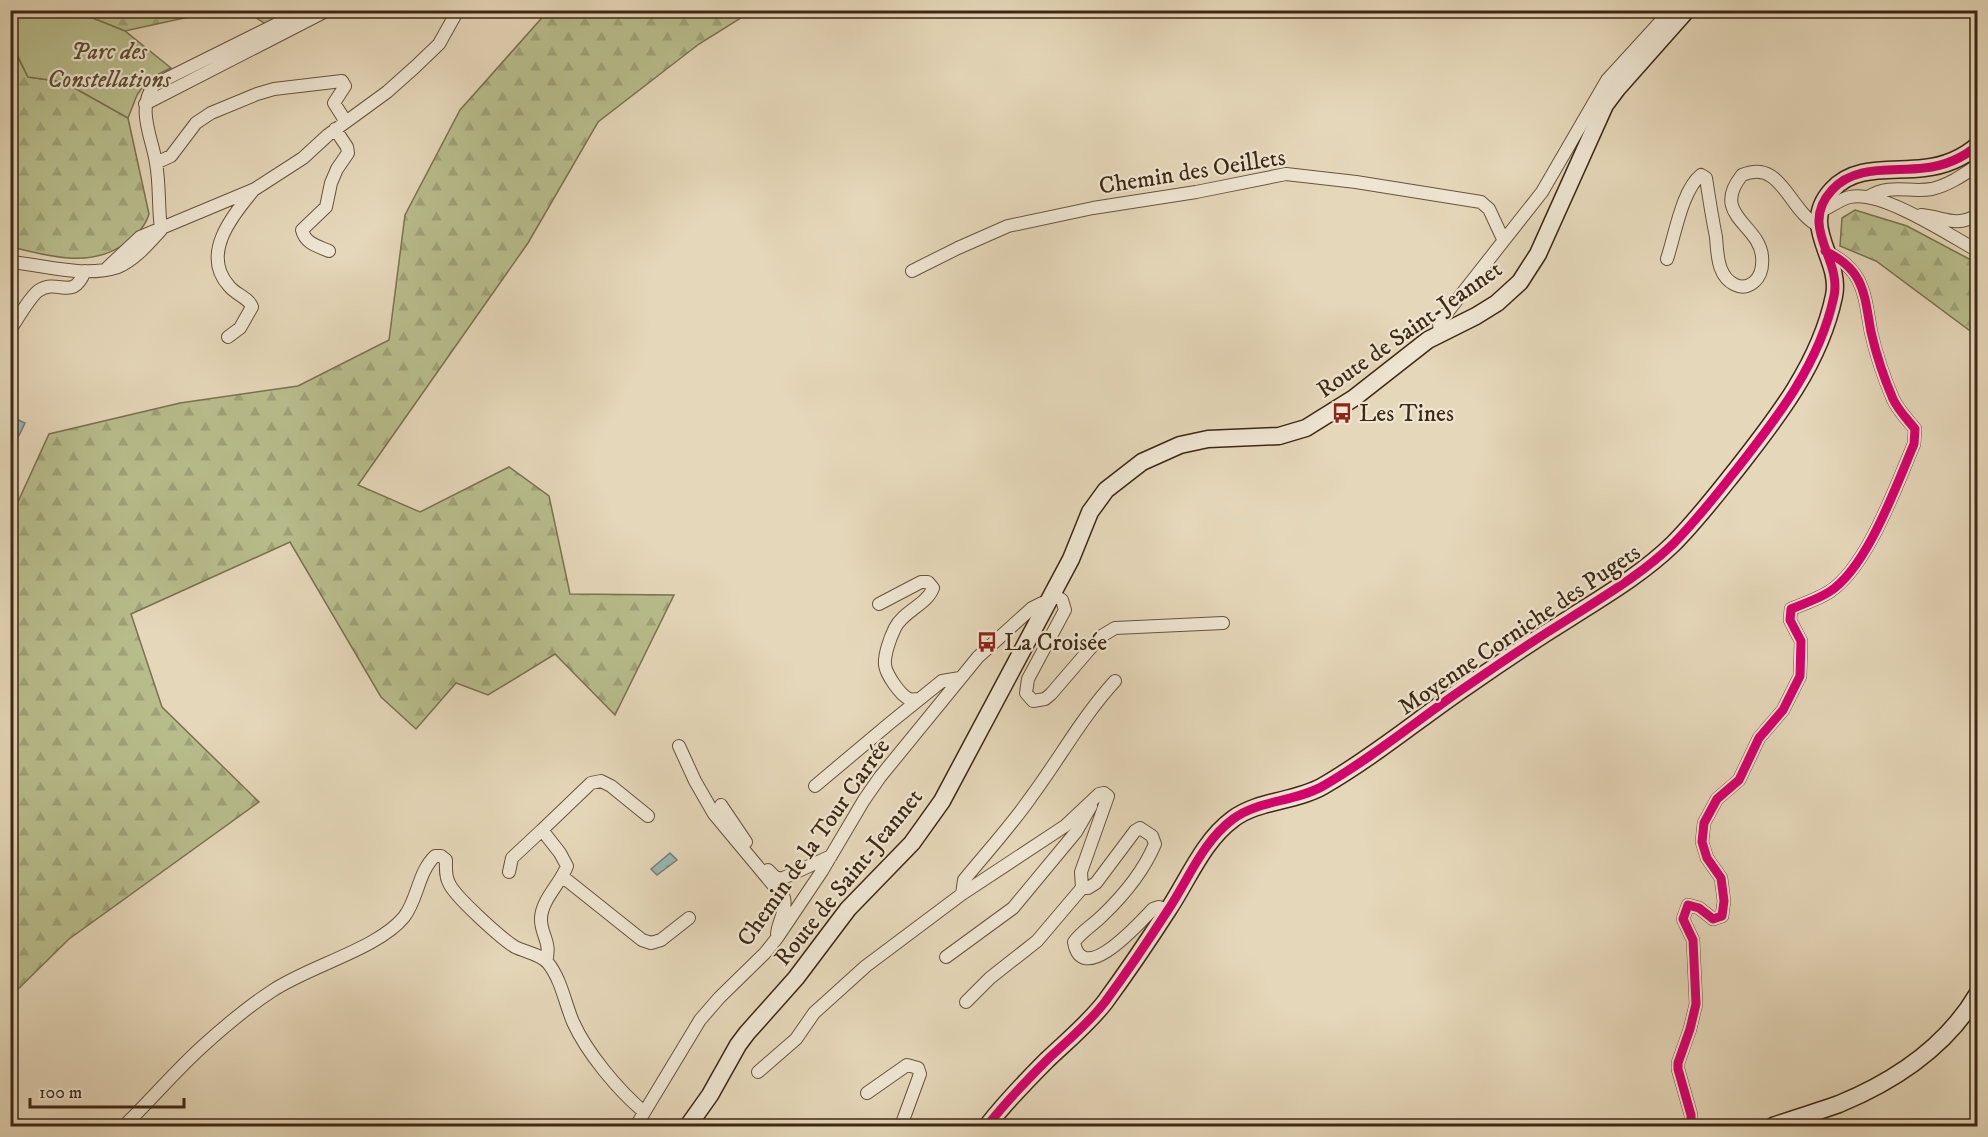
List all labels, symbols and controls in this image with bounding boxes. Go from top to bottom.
park label: Parc des Constellations [47,37,172,95]
street label: Chemin des Oeillets [1097,142,1288,202]
street label: Route de Saint-Jeannet [1311,254,1508,405]
place label: Les Tines [1359,399,1454,429]
bus stop icon: Les Tines [1330,401,1354,425]
street label: Moyenne Corniche des Pugets [1393,538,1646,722]
place label: La Croisée [1004,628,1107,658]
bus stop icon: La Croisée [975,630,999,654]
street label: Chemin de la Tour Carrée [731,733,897,952]
street label: Route de Saint-Jeannet [768,783,930,972]
scale bar [30,1071,184,1109]
text: 100 m [39,1082,82,1104]

